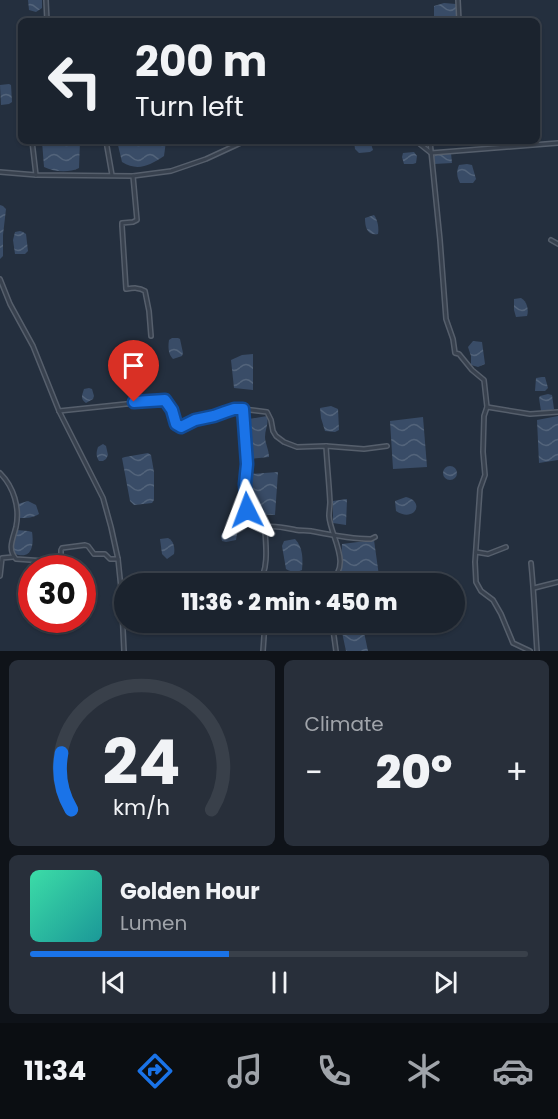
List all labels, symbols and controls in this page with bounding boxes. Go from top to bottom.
text: 200 m [135,32,267,91]
icon: left [36,42,114,120]
text: Turn left [135,88,244,125]
pin [108,340,159,402]
icon: arrive [117,349,150,382]
position arrow [215,478,279,542]
speed limit sign: 30 [18,555,96,633]
text: 11:36 · 2 min · 450 m [182,587,397,618]
text: Climate [305,710,384,738]
text: 24 [103,718,181,806]
text: 20° [376,741,452,804]
text: − [305,749,323,796]
text: + [505,749,528,796]
text: km/h [113,792,170,823]
text: Golden Hour [120,876,260,907]
text: Lumen [120,909,187,937]
icon: previous [97,966,130,999]
icon: pause [263,966,296,999]
icon: next [429,966,462,999]
icon: directions [134,1050,176,1092]
icon: music [224,1050,266,1092]
icon: phone [313,1050,355,1092]
icon: climate [403,1050,445,1092]
icon: car [492,1050,534,1092]
text: 11:34 [24,1052,86,1089]

